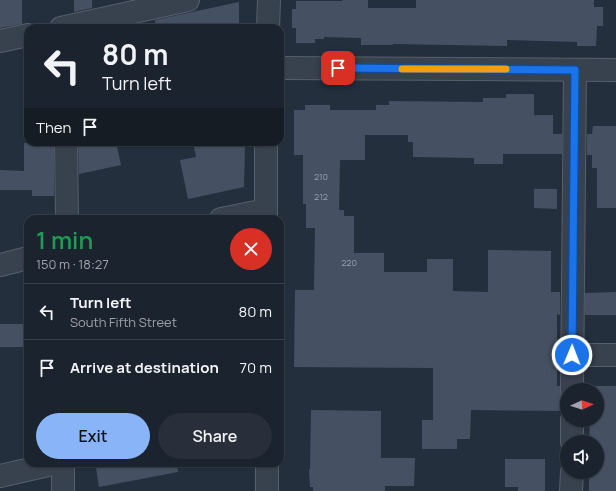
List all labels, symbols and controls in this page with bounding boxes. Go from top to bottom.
text: 80 m [102,35,168,73]
icon: left [36,40,88,92]
pin [321,51,355,85]
icon: arrive [327,57,349,79]
text: Turn left [102,71,172,95]
icon: arrive [79,116,101,138]
text: Then [36,117,71,138]
house number: 210 [314,170,328,183]
house number: 212 [314,190,328,203]
text: 1 min [36,223,93,256]
button: close [230,228,272,270]
text: 150 m · 18:27 [36,255,109,273]
house number: 220 [341,256,357,269]
text: Turn left [70,292,132,313]
icon: left [36,301,58,323]
text: 80 m [238,301,272,322]
text: South Fifth Street [70,313,177,331]
position arrow [551,334,593,376]
icon: arrive [36,357,58,379]
text: Arrive at destination [70,357,219,378]
text: 70 m [240,357,272,378]
north arrow [560,383,604,427]
map controls [560,383,604,479]
button: Exit [36,413,150,459]
button: Share [158,413,272,459]
button: sound [560,435,604,479]

